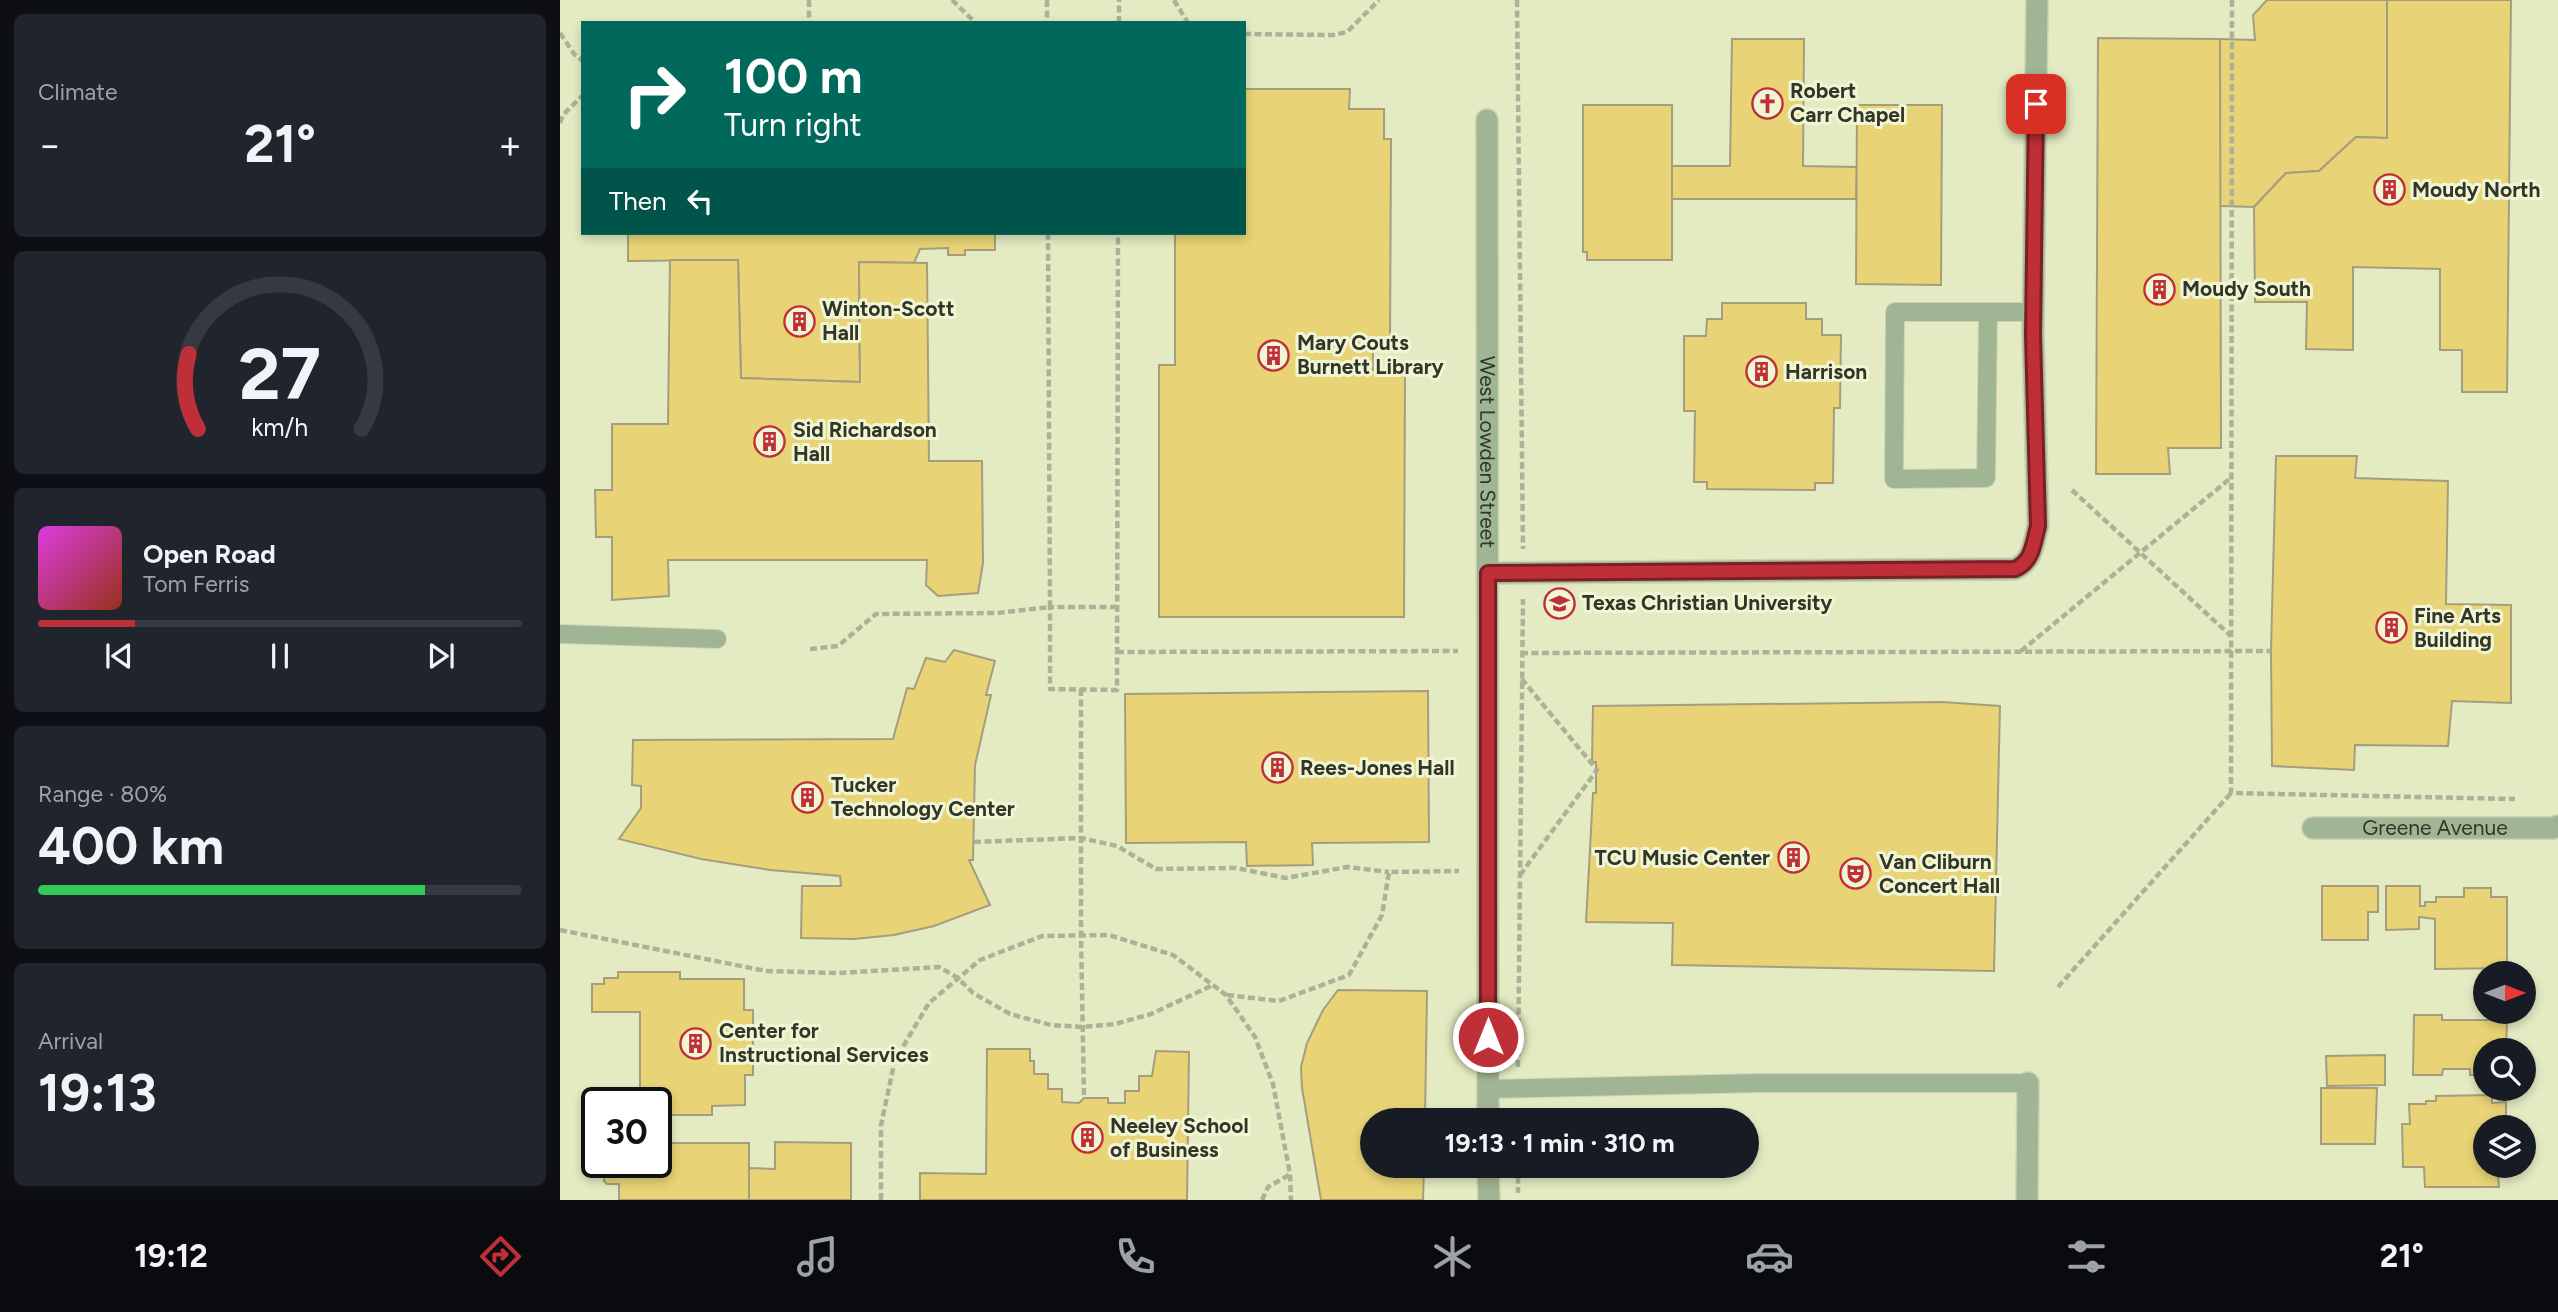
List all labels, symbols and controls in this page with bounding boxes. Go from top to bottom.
text: 100 m [724,46,863,105]
icon: right [609,49,700,140]
pin [2006,74,2066,134]
text: Climate [38,78,117,106]
place label: Robert Carr Chapel [1790,78,1905,127]
icon: arrive [2017,85,2055,123]
church icon: Robert Carr Chapel [1750,86,1784,120]
text: Turn right [724,106,862,144]
text: 21° [244,113,316,175]
text: − [38,122,62,168]
text: + [498,122,522,168]
building icon: Moudy North [2372,173,2406,207]
place label: Moudy North [2412,177,2541,202]
icon: left [681,182,719,220]
text: Then [609,185,667,217]
building icon: Moudy South [2142,272,2176,306]
place label: Moudy South [2182,276,2311,301]
place label: Winton-Scott Hall [822,296,954,345]
building icon: Winton-Scott Hall [782,304,816,338]
text: 27 [239,330,321,417]
place label: Mary Couts Burnett Library [1297,330,1445,379]
building icon: Mary Couts Burnett Library [1257,338,1291,372]
building icon: Harrison [1745,355,1779,389]
street label: West Lowden Street [1475,356,1500,548]
place label: Harrison [1785,359,1867,384]
text: km/h [251,412,309,442]
place label: Sid Richardson Hall [793,417,937,466]
building icon: Sid Richardson Hall [753,425,787,459]
text: Open Road [143,538,276,570]
text: Tom Ferris [143,570,249,598]
school or university icon: Texas Christian University [1542,586,1576,620]
place label: Texas Christian University [1582,590,1833,615]
place label: Fine Arts Building [2414,603,2501,652]
building icon: Fine Arts Building [2374,611,2408,645]
icon: previous [100,637,138,675]
icon: pause [261,637,299,675]
icon: next [422,637,460,675]
building icon: Rees-Jones Hall [1260,751,1294,785]
place label: Rees-Jones Hall [1300,755,1455,780]
place label: Tucker Technology Center [831,772,1015,821]
text: Range · 80% [38,780,167,808]
building icon: Tucker Technology Center [791,780,825,814]
text: 400 km [38,815,224,877]
street label: Greene Avenue [2362,815,2508,840]
building icon: TCU Music Center [1776,841,1810,875]
place label: TCU Music Center [1594,845,1770,870]
place label: Van Cliburn Concert Hall [1879,849,2000,898]
theatre icon: Van Cliburn Concert Hall [1839,857,1873,891]
north arrow [2473,961,2536,1024]
map controls [2473,961,2536,1178]
position arrow [1451,1000,1525,1074]
place label: Center for Instructional Services [719,1018,929,1067]
building icon: Center for Instructional Services [679,1026,713,1060]
text: Arrival [38,1027,103,1055]
button: search [2473,1038,2536,1101]
text: 19:13 [38,1062,157,1124]
speed limit sign: 30 [581,1087,672,1178]
place label: Neeley School of Business [1110,1113,1249,1162]
button: layers [2473,1115,2536,1178]
building icon: Neeley School of Business [1070,1121,1104,1155]
text: 19:13 · 1 min · 310 m [1444,1127,1675,1159]
icon: directions [476,1232,525,1281]
icon: music [793,1232,842,1281]
icon: phone [1111,1232,1160,1281]
icon: climate [1428,1232,1477,1281]
icon: car [1745,1232,1794,1281]
icon: filters [2062,1232,2111,1281]
text: 19:12 [134,1237,208,1275]
text: 21° [2380,1237,2424,1275]

